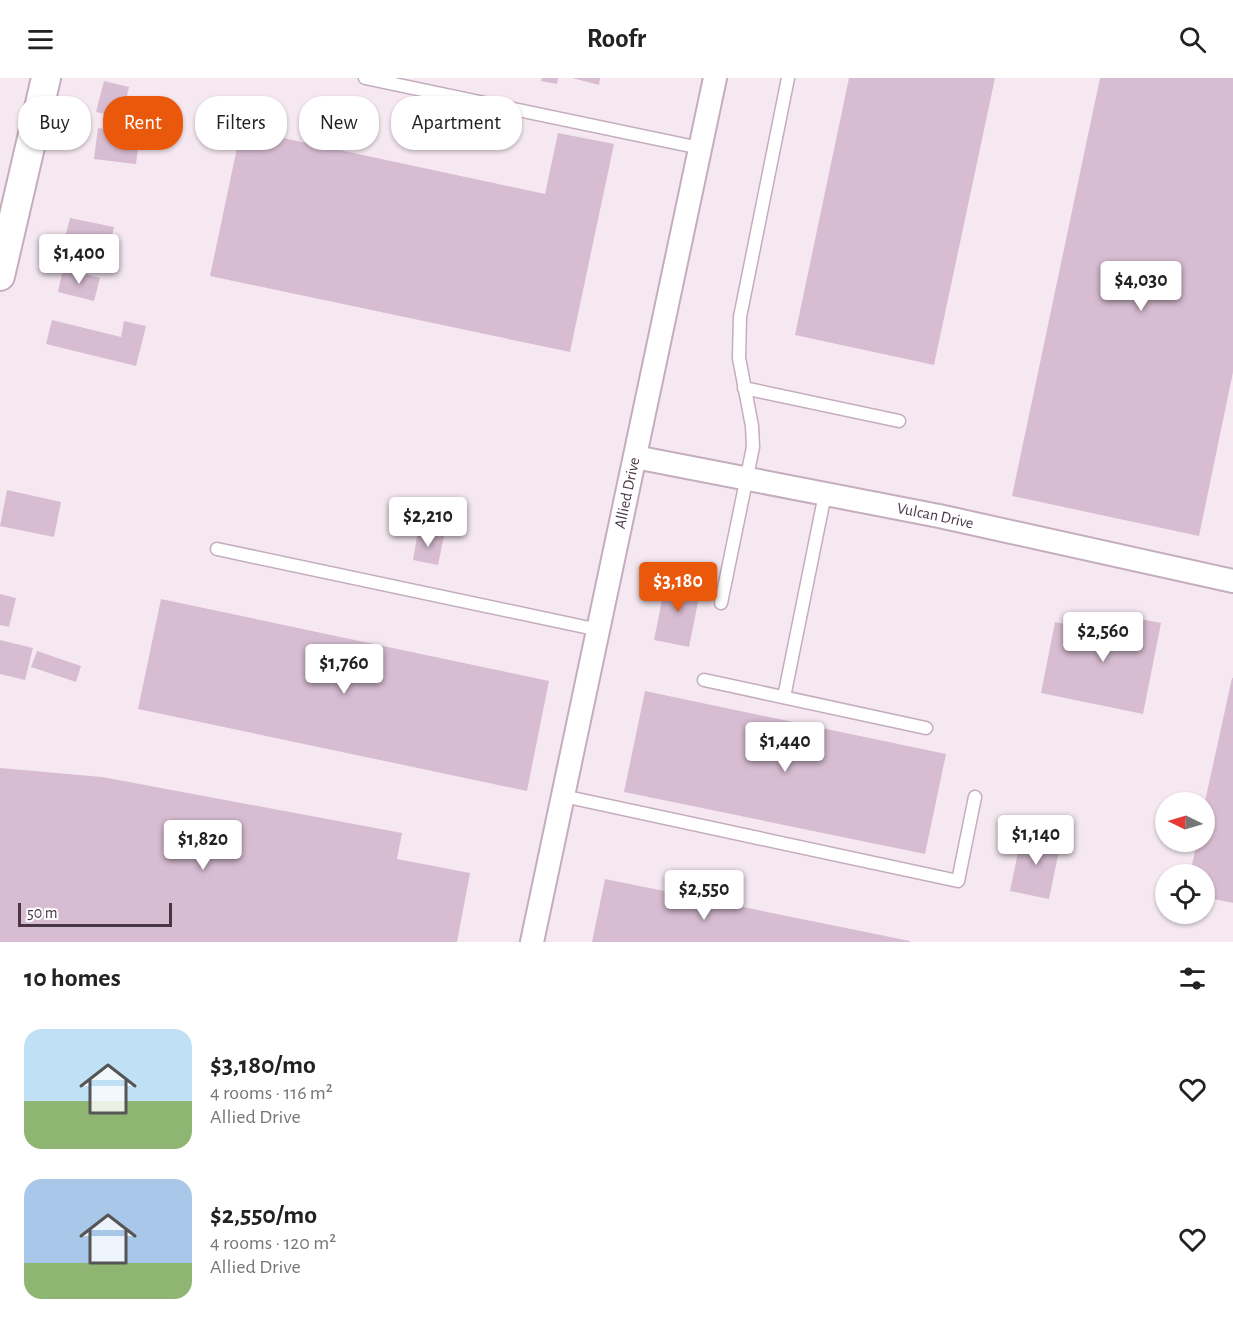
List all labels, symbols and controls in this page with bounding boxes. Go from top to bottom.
icon: menu [24,23,57,56]
icon: search [1176,23,1209,56]
text: Roofr [587,25,646,52]
chip: Buy [18,96,91,150]
chip: Rent [103,96,183,150]
chip: Filters [195,96,287,150]
chip: New [299,96,379,150]
chip: Apartment [391,96,522,150]
pin: $1,400 [30,234,128,285]
text: $1,400 [53,243,105,263]
pin: $4,030 [1092,261,1190,312]
text: $4,030 [1114,270,1168,290]
street label: Allied Drive [612,456,642,530]
pin: $2,210 [379,497,477,548]
street label: Vulcan Drive [896,500,975,531]
text: $2,210 [403,506,453,526]
pin: $3,180 [629,562,727,613]
text: $3,180 [653,571,703,591]
pin: $2,560 [1054,612,1152,663]
text: $2,560 [1077,621,1129,641]
pin: $1,760 [295,644,393,695]
text: $1,760 [319,653,369,673]
pin: $1,440 [736,722,834,773]
text: $1,440 [759,731,811,751]
north arrow [1155,792,1215,852]
map controls [1155,792,1215,924]
pin: $1,140 [987,815,1085,866]
pin: $1,820 [154,820,252,871]
text: $1,140 [1012,824,1060,844]
text: $1,820 [178,829,228,849]
button: locate [1155,864,1215,924]
pin: $2,550 [655,870,753,921]
text: $2,550 [679,879,729,899]
scale bar [18,900,172,928]
text: 50 m [27,905,58,921]
icon: filters [1176,962,1209,995]
text: 10 homes [24,965,121,991]
text: $3,180/mo [210,1052,316,1078]
icon: home [72,1053,144,1125]
icon: heart [1176,1073,1209,1106]
text: 4 rooms · 116 m² [210,1083,333,1103]
text: Allied Drive [210,1107,301,1127]
text: $2,550/mo [210,1202,317,1228]
icon: home [72,1203,144,1275]
icon: heart [1176,1223,1209,1256]
text: 4 rooms · 120 m² [210,1233,336,1253]
text: Allied Drive [210,1257,301,1277]

